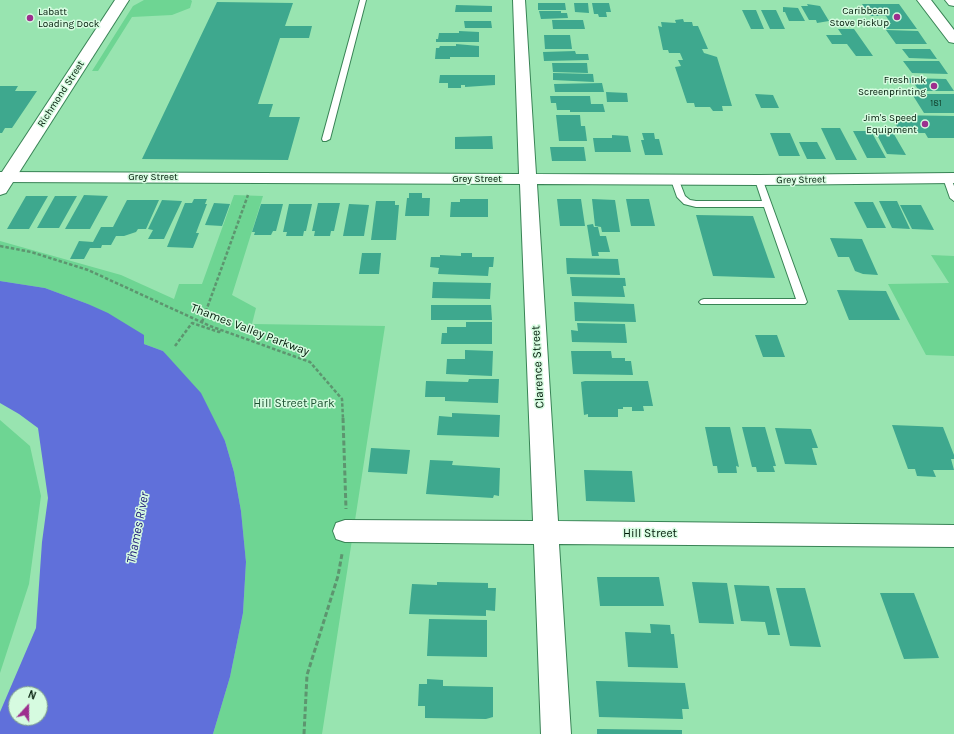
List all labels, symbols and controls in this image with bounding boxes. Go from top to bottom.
place label: Caribbean Stove PickUp [830,5,889,28]
place label: Labatt Loading Dock [38,6,99,30]
marker: Caribbean Stove PickUp [892,12,902,22]
marker: Labatt Loading Dock [25,13,35,23]
street label: Richmond Street [35,58,87,130]
place label: Fresh Ink Screenprinting [858,74,926,98]
marker: Fresh Ink Screenprinting [929,81,939,91]
house number: 181 [930,98,942,108]
place label: Jim's Speed Equipment [864,112,917,136]
marker: Jim's Speed Equipment [920,119,930,129]
street label: Grey Street [128,171,178,183]
street label: Grey Street [452,173,502,185]
street label: Grey Street [776,174,826,186]
street label: Thames Valley Parkway [189,301,311,359]
street label: Clarence Street [529,325,547,409]
park label: Hill Street Park [253,397,335,411]
water label: Thames River [123,491,153,565]
street label: Hill Street [623,527,677,541]
north arrow [8,686,48,726]
text: N [26,688,38,703]

